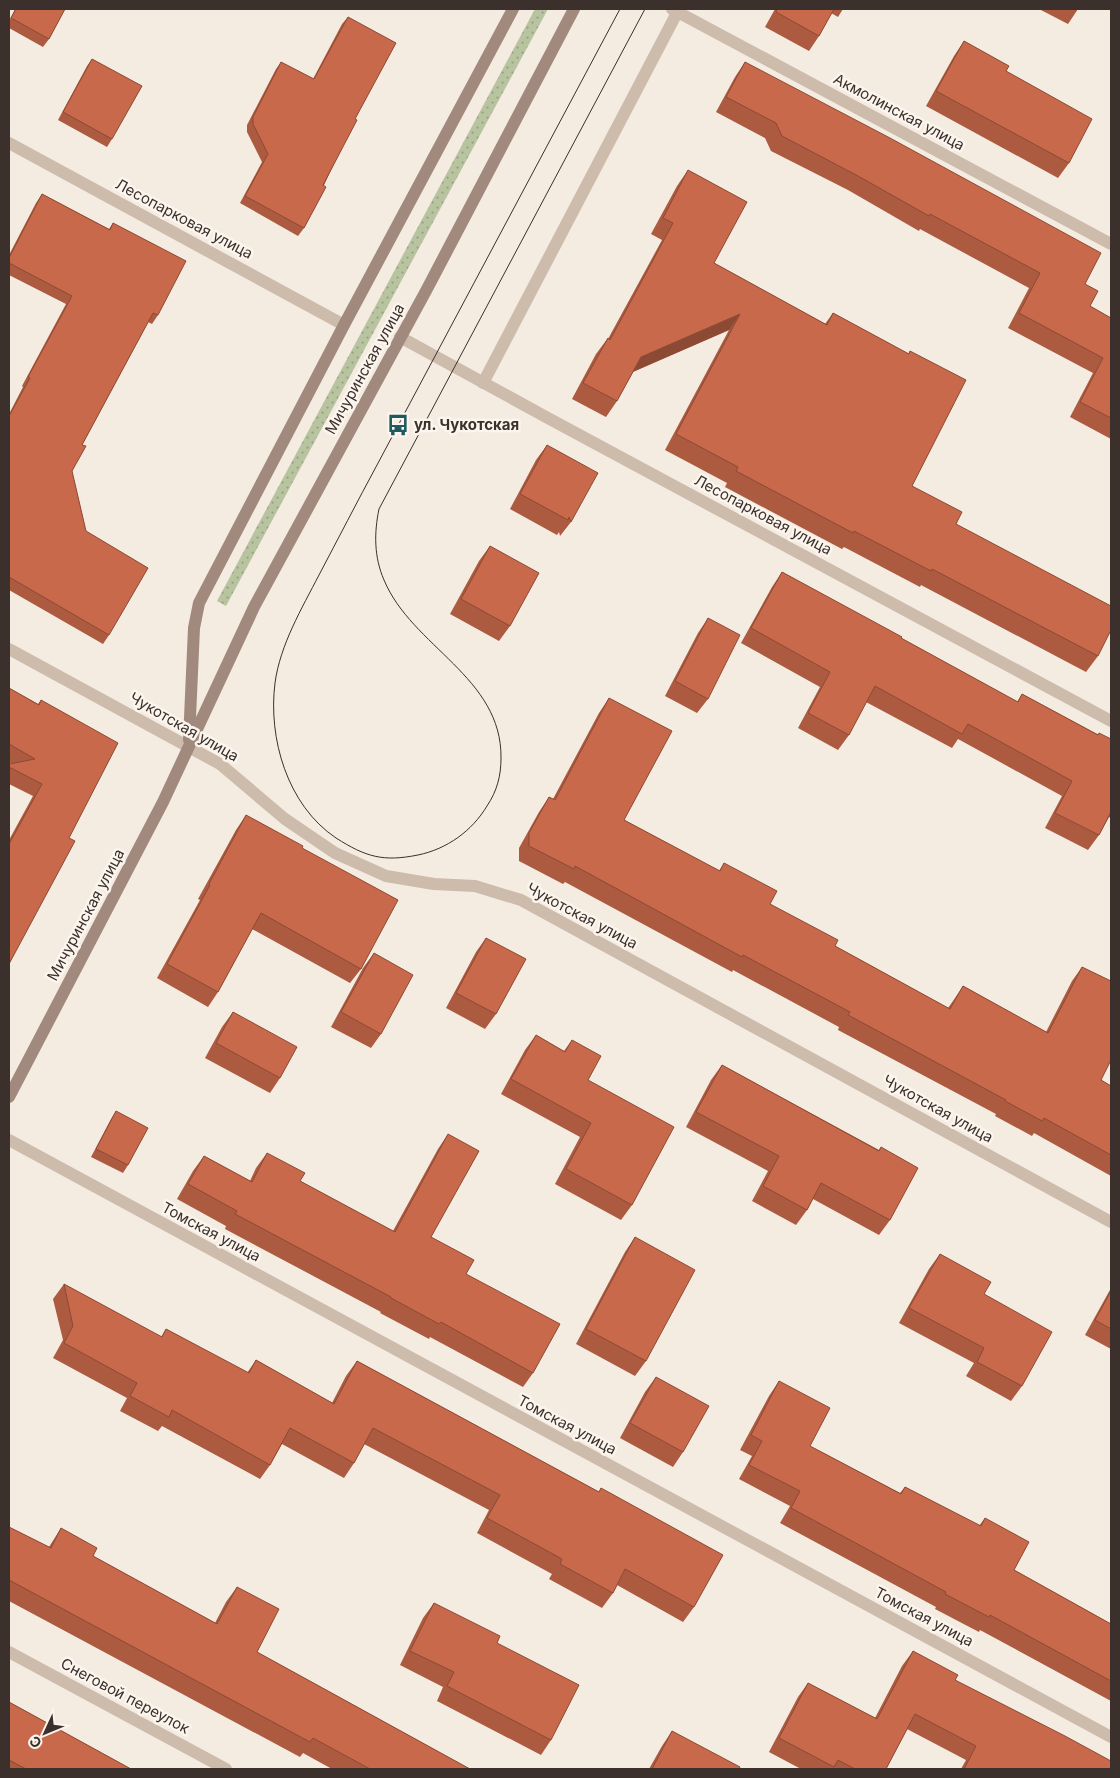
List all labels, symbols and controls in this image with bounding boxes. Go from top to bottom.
street label: Акмолинская улица [830,69,968,154]
street label: Лесопарковая улица [112,174,256,263]
street label: Мичуринская улица [321,300,408,437]
bus stop icon: ул. Чукотская [385,412,411,438]
place label: ул. Чукотская [414,415,519,434]
street label: Лесопарковая улица [691,470,835,559]
street label: Чукотская улица [126,688,242,765]
street label: Мичуринская улица [43,846,128,984]
street label: Чукотская улица [524,878,641,953]
street label: Чукотская улица [880,1070,997,1147]
street label: Томская улица [159,1198,264,1266]
street label: Томская улица [515,1391,620,1459]
street label: Томская улица [872,1583,977,1651]
street label: Снеговой переулок [58,1654,193,1738]
north arrow [20,1708,70,1758]
text: С [26,1733,45,1752]

